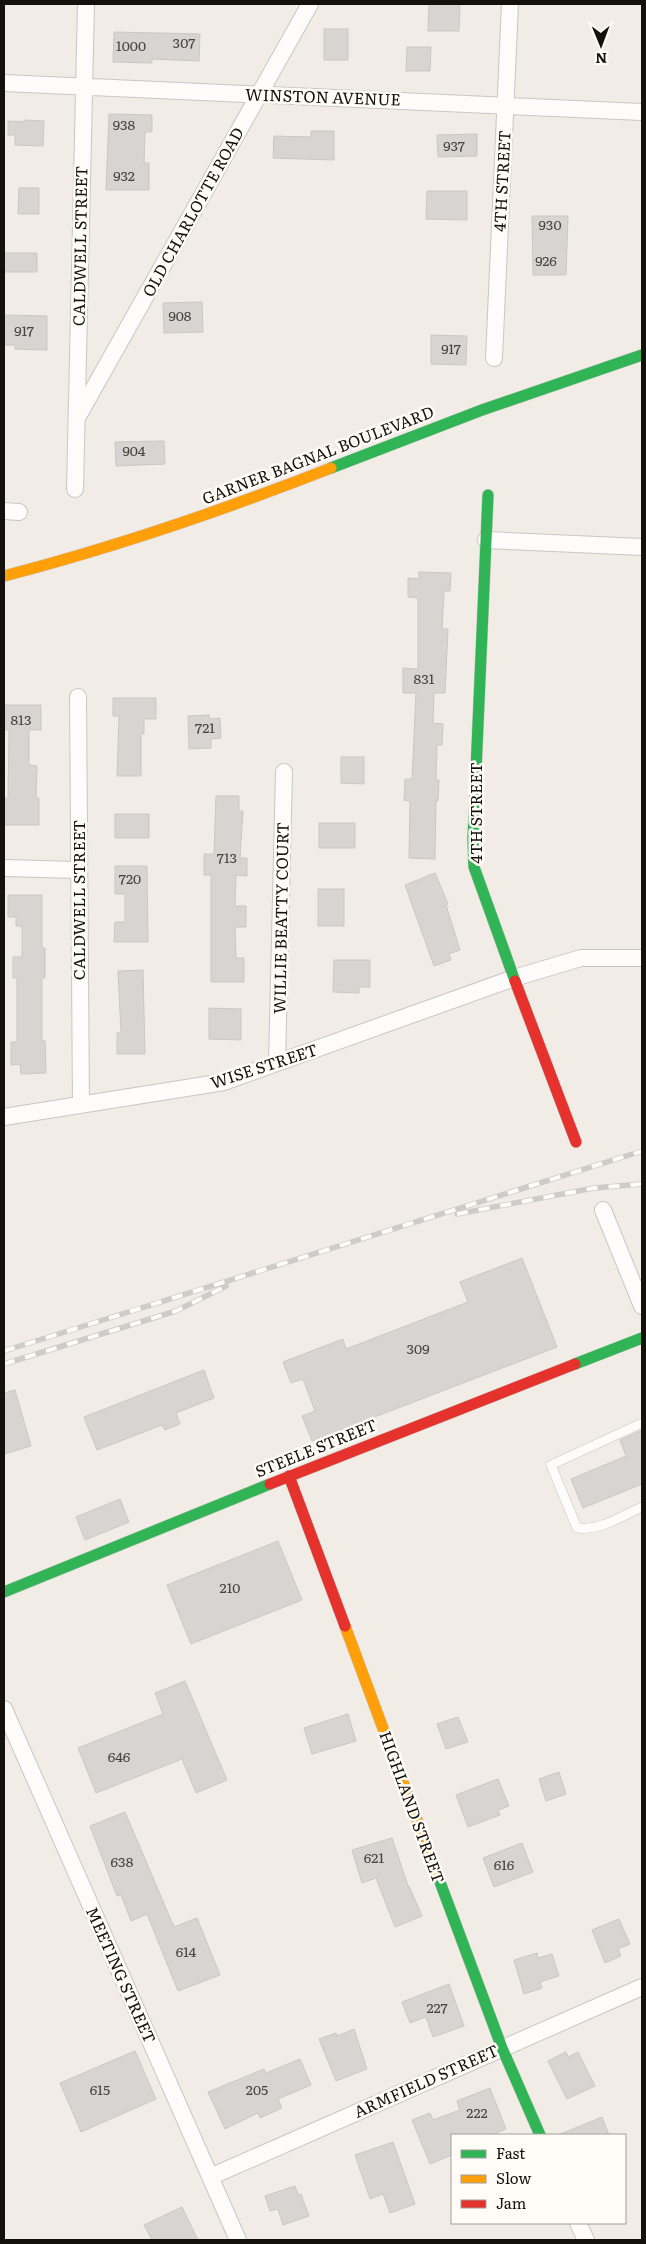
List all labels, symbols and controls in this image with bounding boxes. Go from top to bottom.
north arrow [576,20,626,70]
house number: 307 [173,32,195,52]
house number: 1000 [116,35,146,55]
text: N [595,49,607,69]
street label: WINSTON AVENUE [245,81,401,111]
house number: 938 [113,114,136,134]
street label: OLD CHARLOTTE ROAD [135,122,249,301]
street label: 4TH STREET [486,129,516,232]
house number: 937 [443,135,465,155]
street label: CALDWELL STREET [66,165,92,326]
house number: 932 [113,165,135,185]
house number: 930 [538,214,562,234]
house number: 926 [535,250,557,270]
house number: 908 [168,305,192,325]
house number: 917 [14,320,34,340]
house number: 917 [441,338,461,358]
street label: GARNER BAGNAL BOULEVARD [198,399,437,509]
house number: 904 [122,440,146,460]
house number: 831 [414,668,435,688]
house number: 813 [11,709,32,729]
house number: 721 [195,717,215,737]
street label: 4TH STREET [463,762,487,864]
street label: CALDWELL STREET [66,820,90,980]
street label: WILLIE BEATTY COURT [266,822,294,1014]
house number: 713 [217,847,237,867]
house number: 720 [119,868,141,888]
street label: WISE STREET [207,1036,321,1094]
house number: 309 [406,1338,430,1358]
street label: STEELE STREET [251,1412,380,1482]
house number: 210 [220,1577,240,1597]
street label: HIGHLAND STREET [374,1727,452,1886]
house number: 646 [108,1746,131,1766]
house number: 621 [364,1847,384,1867]
house number: 638 [111,1851,134,1871]
house number: 616 [494,1854,515,1874]
street label: MEETING STREET [81,1903,163,2047]
house number: 614 [176,1941,196,1961]
house number: 227 [426,1997,448,2017]
street label: ARMFIELD STREET [349,2037,502,2123]
house number: 615 [90,2079,110,2099]
house number: 205 [246,2079,268,2099]
house number: 222 [466,2102,488,2122]
legend [451,2134,626,2224]
text: Fast [496,2141,525,2164]
text: Slow [496,2166,531,2189]
text: Jam [496,2191,527,2214]

